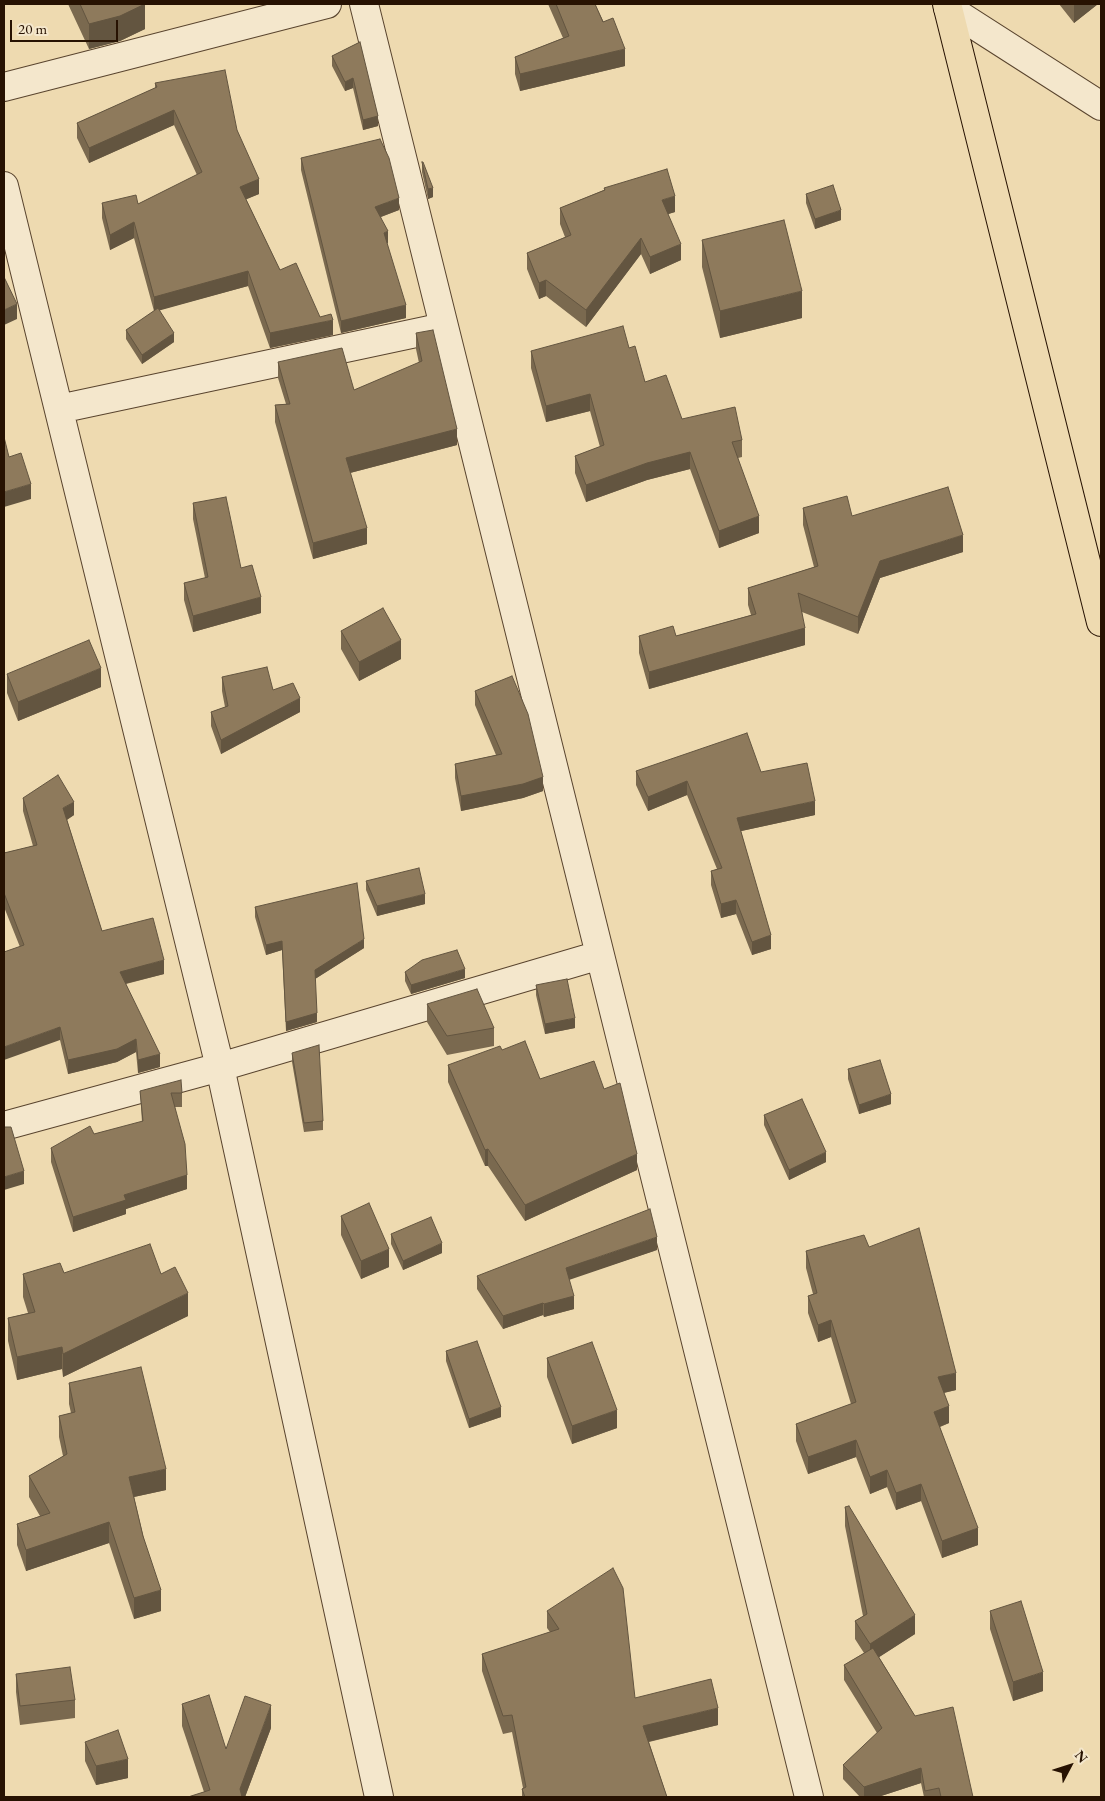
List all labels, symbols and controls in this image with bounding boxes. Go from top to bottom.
scale bar [12,10,120,42]
text: 20 m [18,19,47,38]
north arrow [1045,1741,1095,1791]
text: N [1071,1746,1092,1766]

